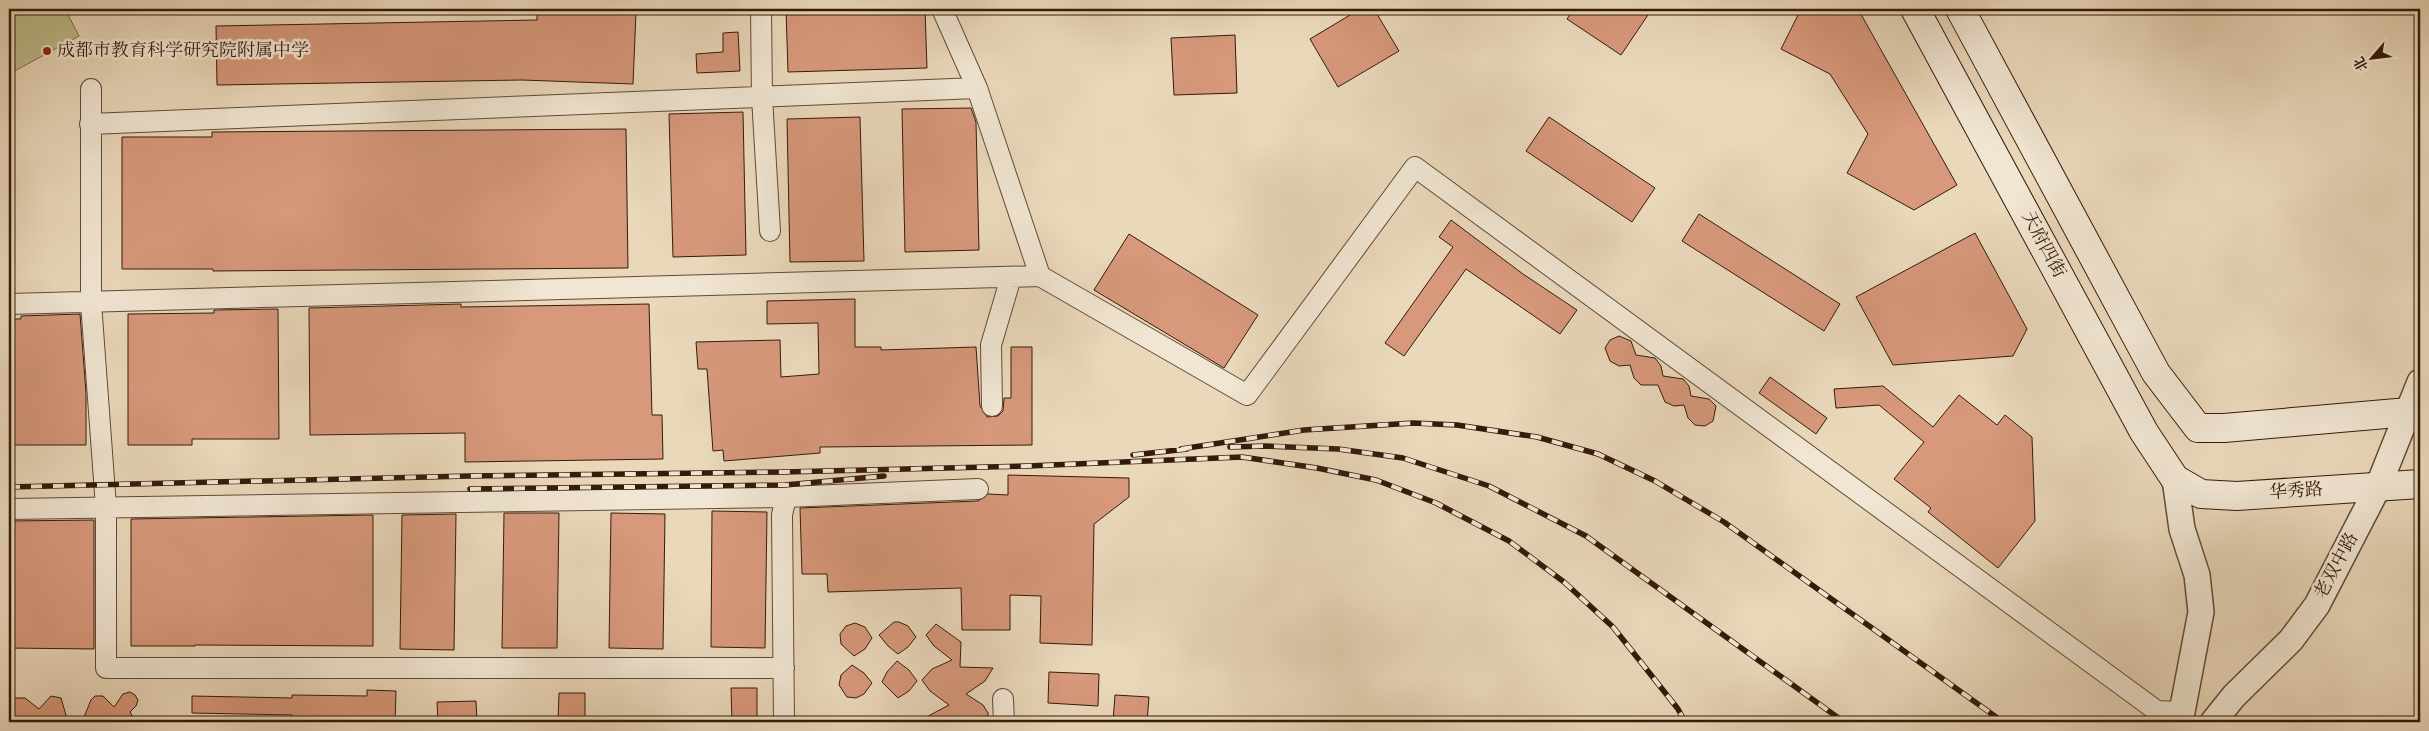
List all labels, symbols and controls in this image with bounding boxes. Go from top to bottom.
north arrow [2346,32,2396,82]
place label: 成都市教育科学研究院附属中学 [57,40,309,63]
marker: 成都市教育科学研究院附属中学 [41,45,53,57]
text: 北 [2350,53,2373,74]
street label: 天府四街 [2016,208,2070,282]
street label: 华秀路 [2268,479,2324,505]
street label: 老双中路 [2310,529,2364,603]

